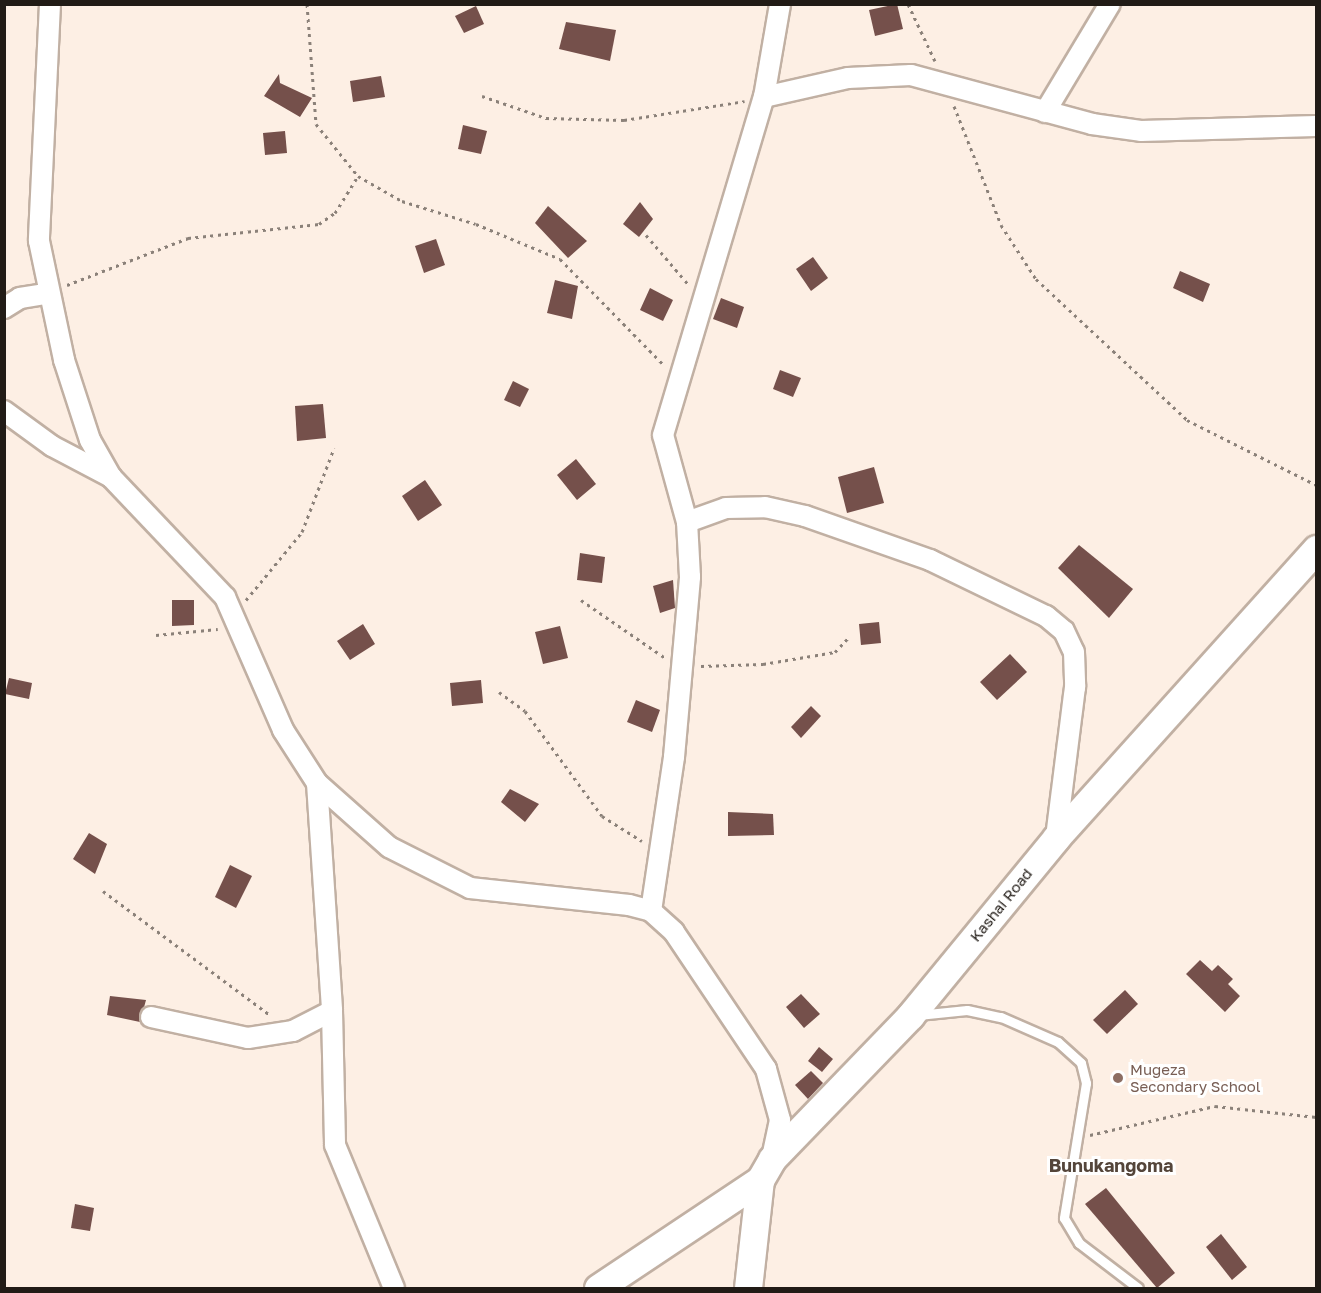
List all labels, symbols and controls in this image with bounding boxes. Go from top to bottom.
street label: Kashai Road [966,865,1036,945]
place label: Mugeza Secondary School [1130,1060,1261,1095]
marker: Mugeza Secondary School [1111,1071,1125,1085]
district label: Bunukangoma [1049,1154,1173,1176]

